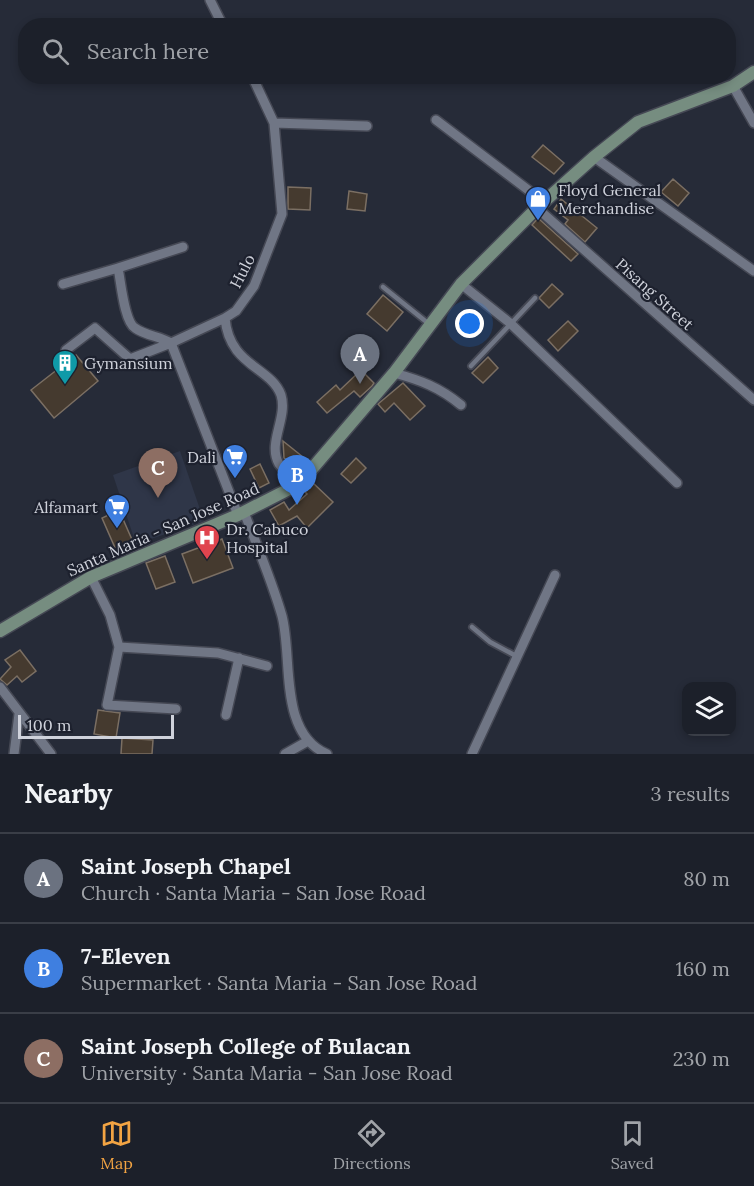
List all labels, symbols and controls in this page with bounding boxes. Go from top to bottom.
search box [18,18,736,84]
icon: search [39,35,72,68]
text: Search here [87,37,209,65]
place label: Floyd General Merchandise [558,180,661,218]
shop icon: Floyd General Merchandise [523,184,553,222]
street label: Hulo [225,251,259,291]
street label: Pisang Street [612,254,699,335]
your location [455,309,484,338]
pin: A [340,334,380,384]
building icon: Gymansium [50,348,80,386]
place label: Gymansium [84,353,173,373]
supermarket icon: Dali [220,442,250,480]
place label: Dali [187,447,216,467]
pin: C [138,448,178,498]
pin: B [278,456,316,505]
street label: Santa Maria - San Jose Road [64,477,263,581]
supermarket icon: Alfamart [102,492,132,530]
place label: Alfamart [33,497,99,517]
place label: Dr. Cabuco Hospital [226,519,308,557]
hospital icon: Dr. Cabuco Hospital [192,523,222,561]
map controls [682,682,736,736]
button: layers [682,682,736,736]
scale bar [18,712,174,740]
text: 100 m [27,715,71,735]
text: Nearby [24,777,112,810]
text: 3 results [651,781,730,806]
text: Saint Joseph Chapel [81,852,291,880]
text: A [37,866,50,891]
text: 80 m [683,866,730,891]
text: Church · Santa Maria - San Jose Road [81,880,426,905]
text: 7-Eleven [81,942,171,970]
text: B [37,956,50,981]
text: 160 m [676,956,730,981]
text: Supermarket · Santa Maria - San Jose Road [81,970,477,995]
text: Saint Joseph College of Bulacan [81,1032,411,1060]
text: C [37,1046,50,1071]
text: 230 m [673,1046,730,1071]
text: University · Santa Maria - San Jose Road [81,1060,453,1085]
tab: Map [100,1117,133,1173]
tab: Directions [333,1117,411,1173]
tab: Saved [611,1117,654,1173]

